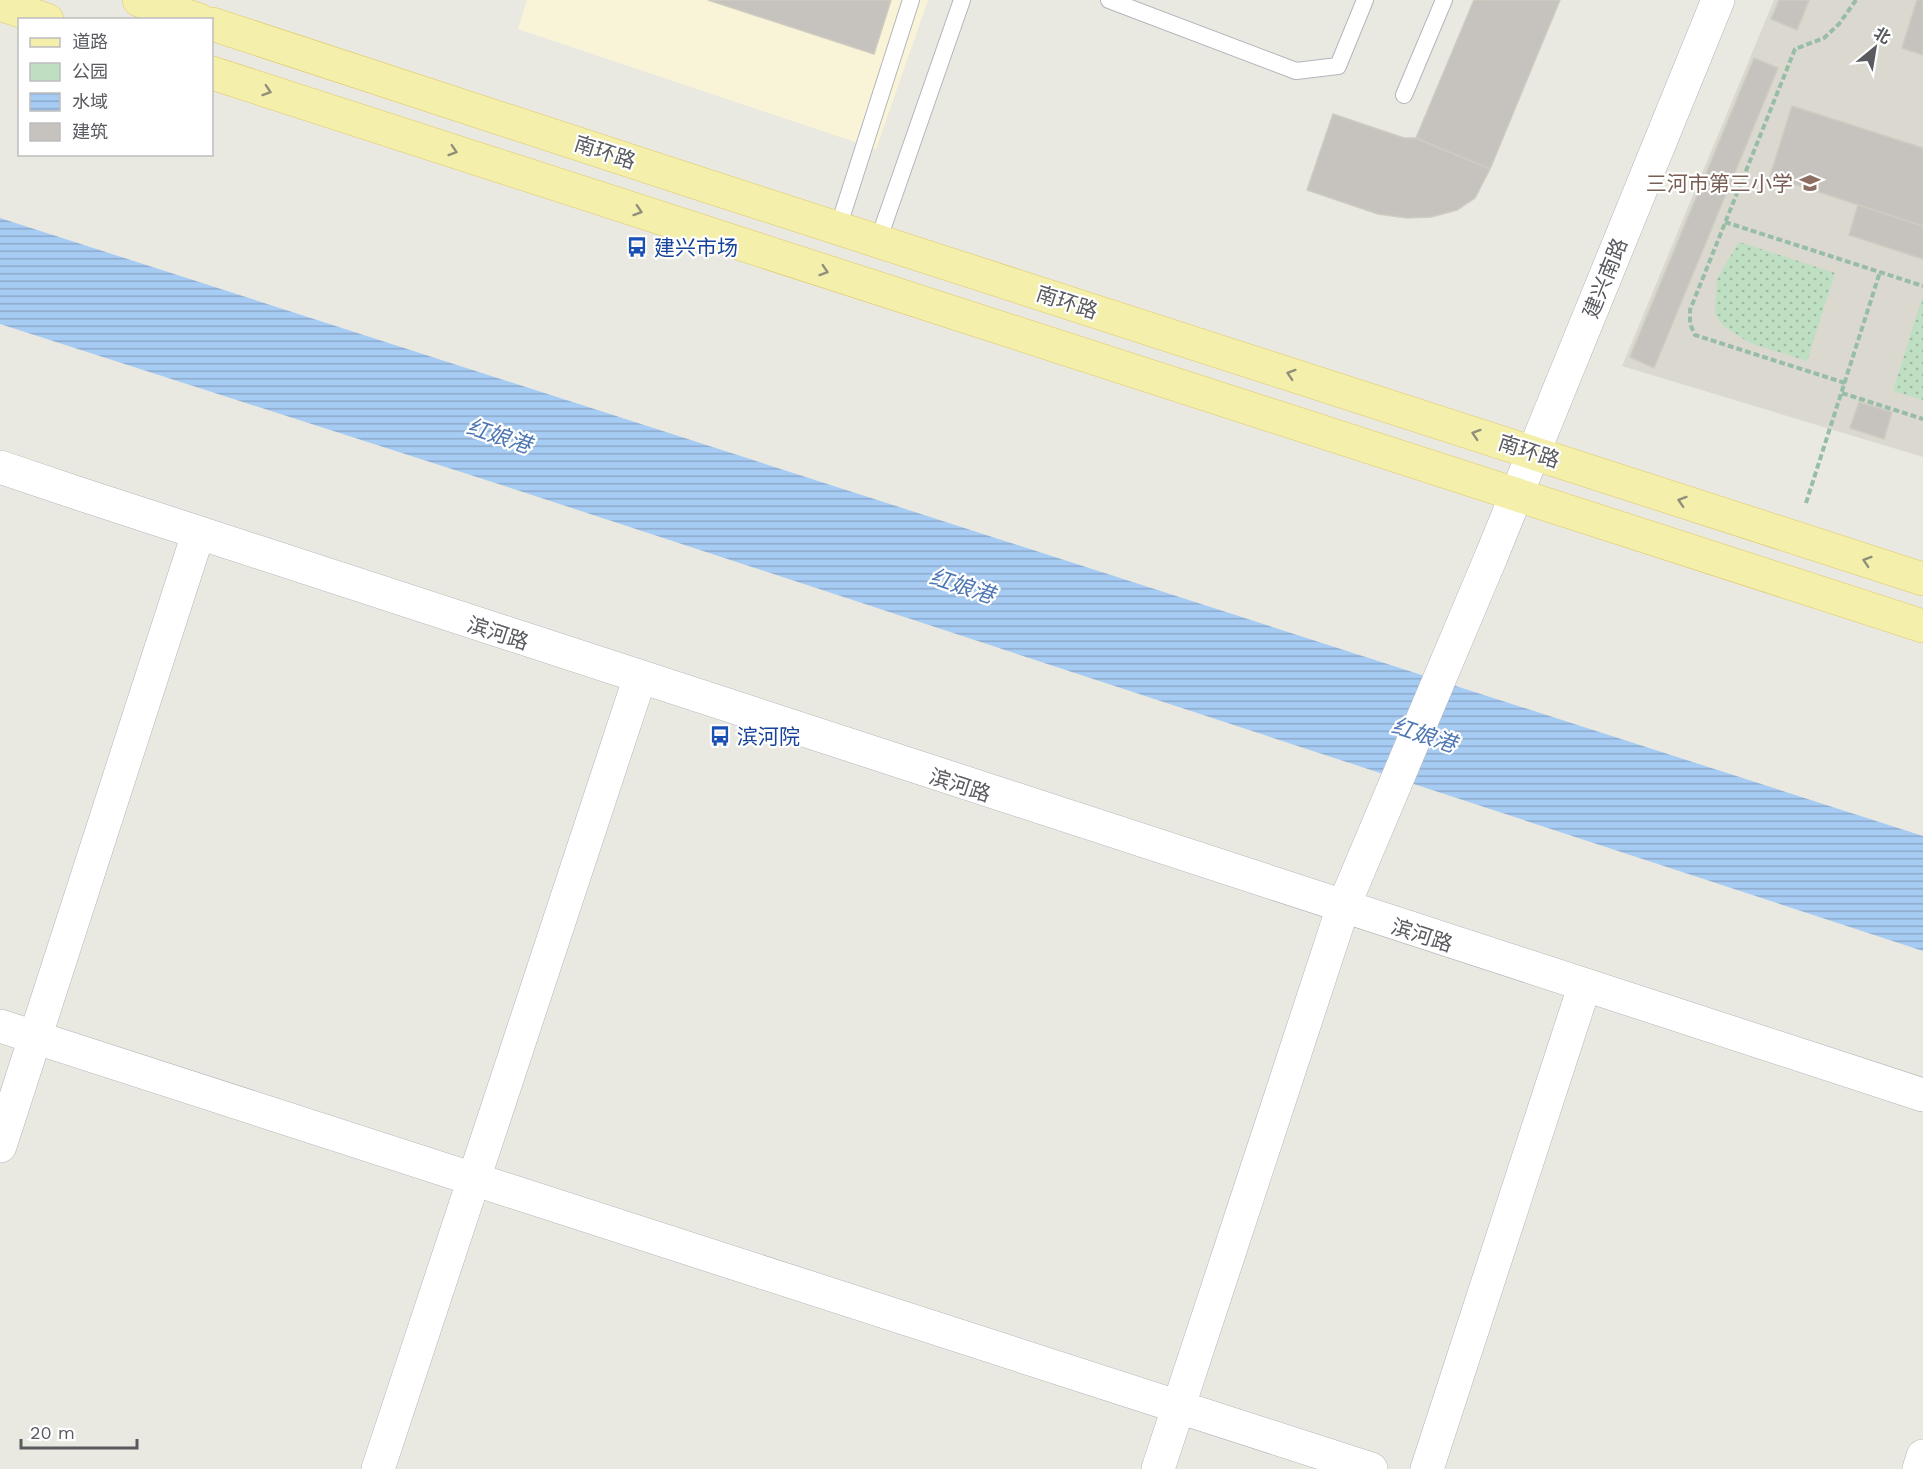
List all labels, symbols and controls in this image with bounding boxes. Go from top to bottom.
legend [18,18,213,156]
north arrow [1845,18,1905,78]
text: 北 [1871,23,1894,48]
text: 道路 [72,31,108,52]
text: 公园 [72,61,108,82]
one-way arrow [261,84,272,96]
text: 水域 [72,91,108,112]
text: 建筑 [72,121,108,142]
street label: 南环路 [571,130,639,174]
one-way arrow [447,144,458,156]
place label: 三河市第三小学 [1646,171,1793,196]
school or university icon: 三河市第三小学 [1798,171,1822,195]
one-way arrow [632,204,643,216]
street label: 建兴南路 [1578,234,1632,322]
bus stop icon: 建兴市场 [625,235,649,259]
place label: 建兴市场 [654,235,738,260]
one-way arrow [818,264,829,276]
street label: 南环路 [1033,280,1101,324]
one-way arrow [1286,369,1297,382]
water label: 红娘港 [464,414,537,459]
one-way arrow [1471,429,1482,441]
street label: 南环路 [1495,429,1563,473]
one-way arrow [1677,495,1688,508]
one-way arrow [1862,555,1873,568]
water label: 红娘港 [927,564,1000,609]
street label: 滨河路 [464,611,532,655]
water label: 红娘港 [1389,713,1462,758]
bus stop icon: 滨河院 [708,724,732,748]
place label: 滨河院 [737,724,800,749]
street label: 滨河路 [926,763,994,807]
street label: 滨河路 [1388,913,1456,957]
scale bar [21,1412,136,1450]
text: 20 m [30,1422,75,1443]

